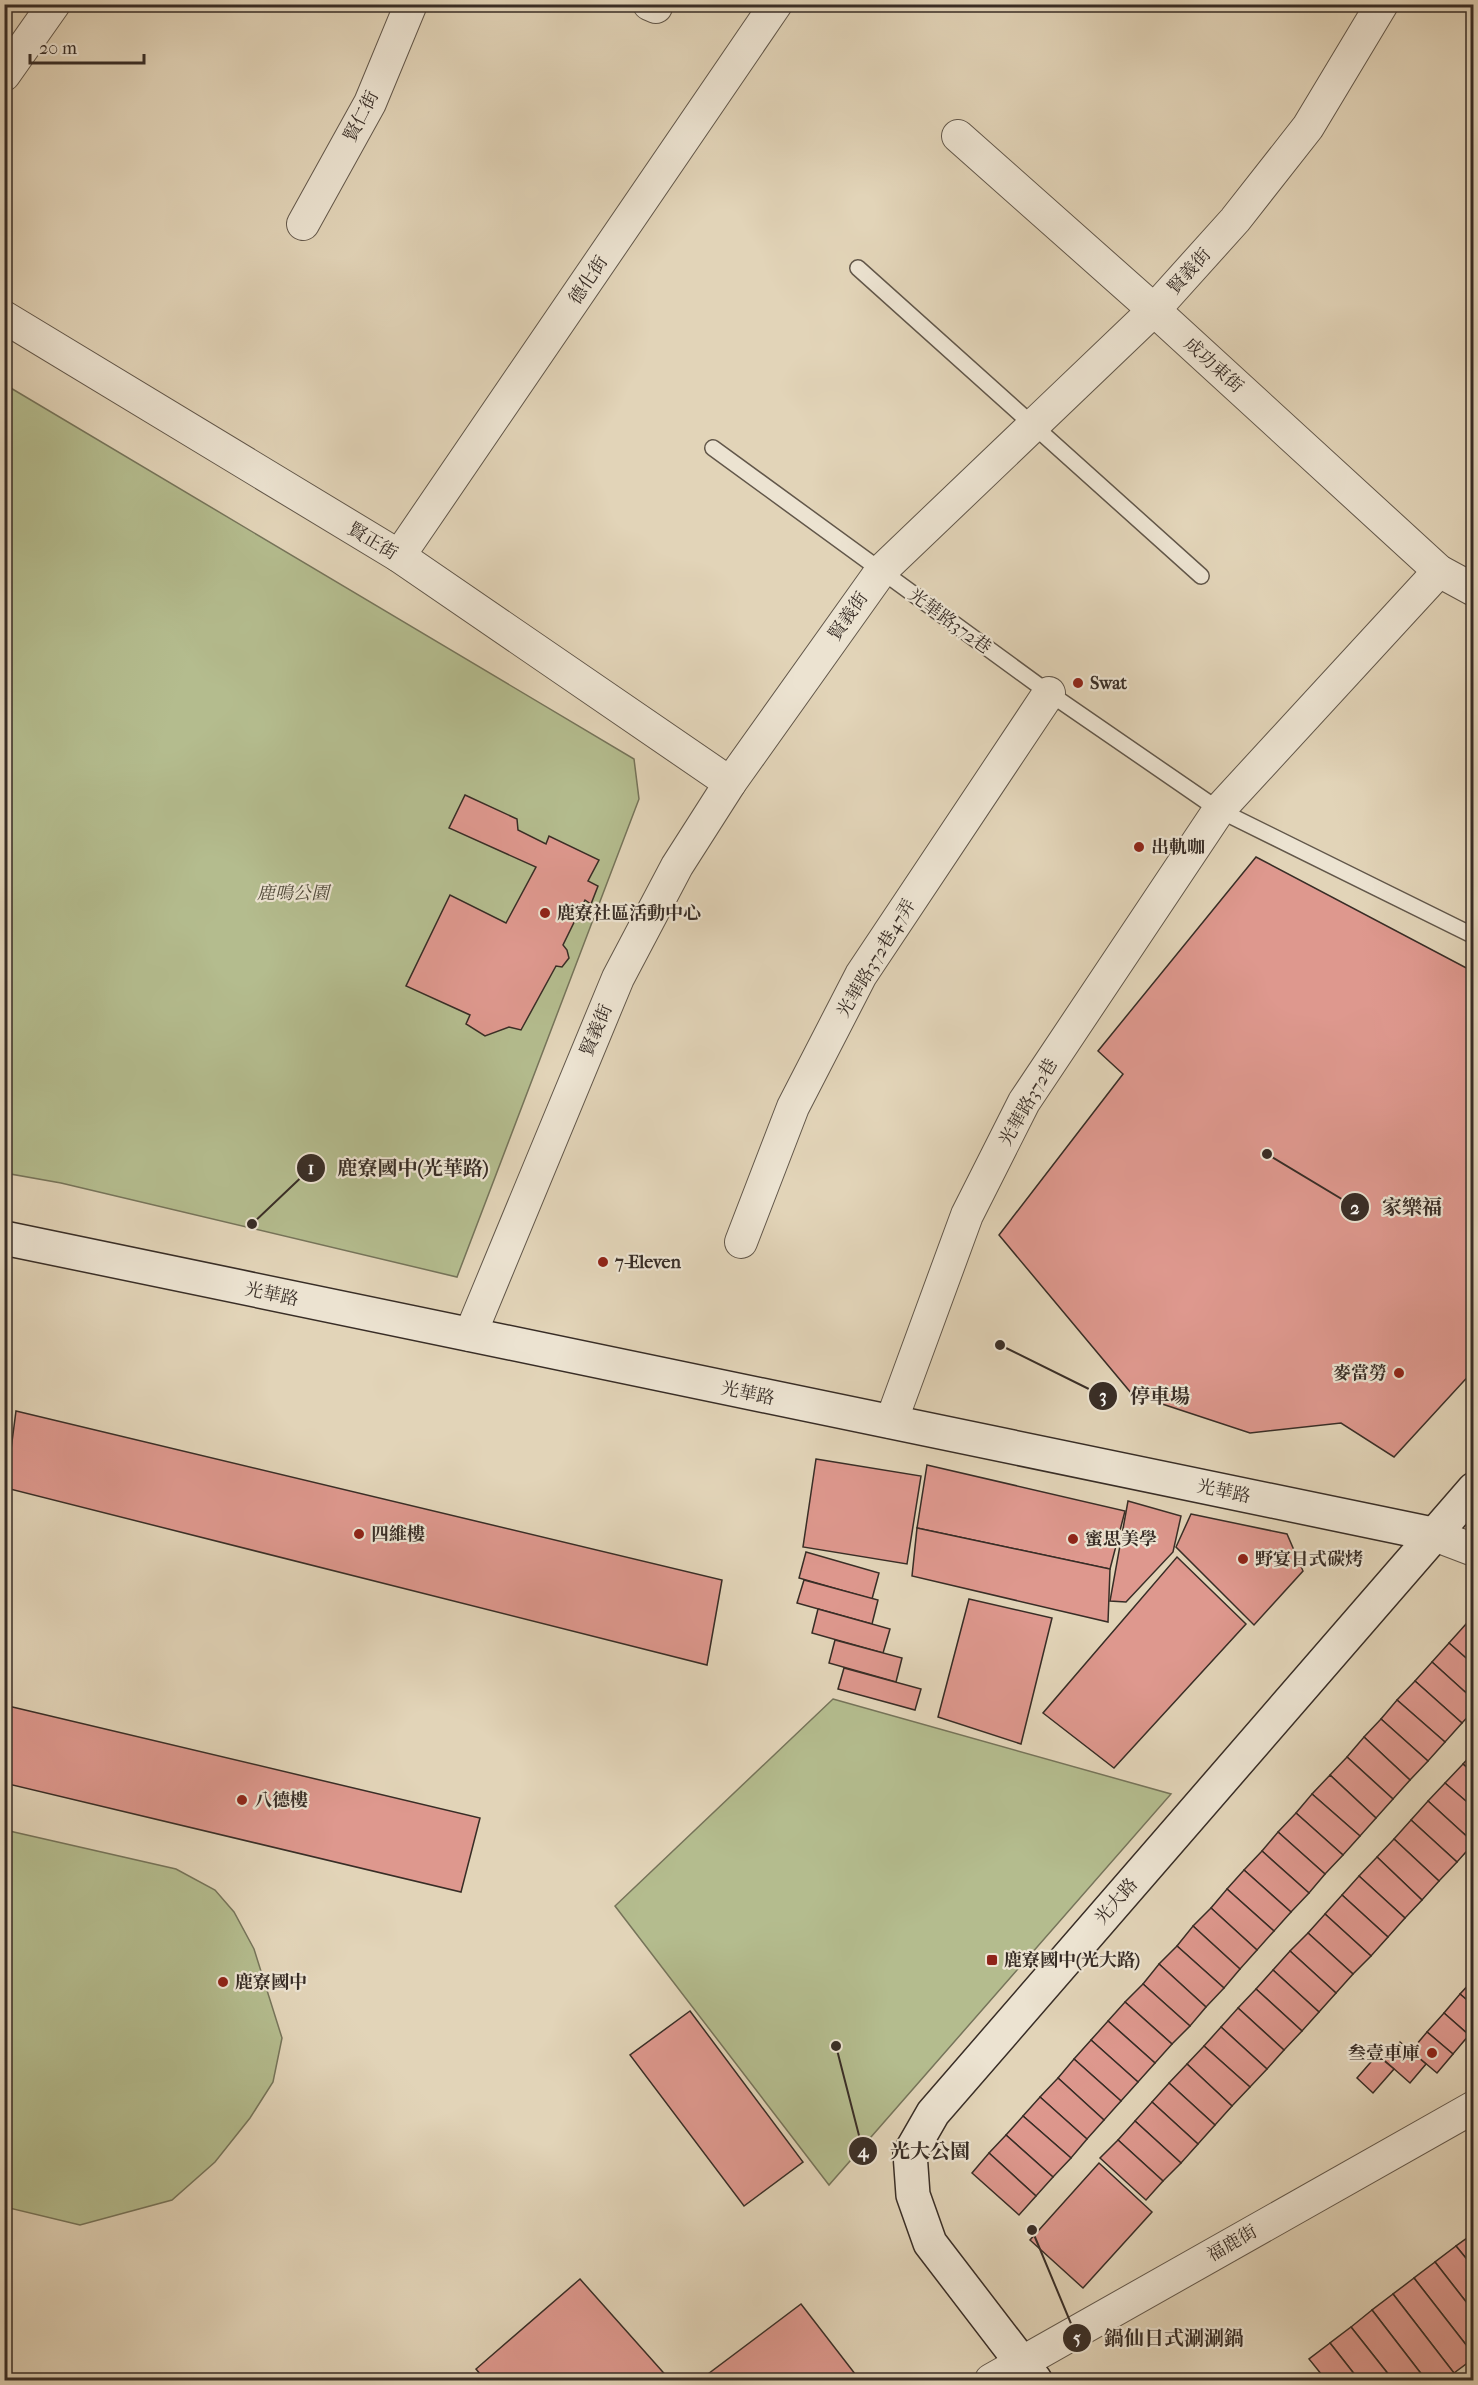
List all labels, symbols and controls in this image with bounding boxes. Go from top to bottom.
scale bar [30,27,144,65]
text: 20 m [39,38,77,59]
street label: 賢仁街 [340,87,383,145]
street label: 賢義街 [1164,244,1215,298]
street label: 德化街 [565,252,612,309]
street label: 成功東街 [1180,333,1247,397]
street label: 賢正街 [344,519,401,564]
street label: 光華路372巷 [904,584,995,658]
street label: 賢義街 [824,588,872,644]
place label: Swat [1090,673,1127,694]
marker: Swat [1071,676,1085,690]
place label: 出軌咖 [1151,837,1205,858]
marker: 出軌咖 [1132,840,1146,854]
park label: 鹿鳴公園 [257,883,332,904]
street label: 光華路372巷47弄 [833,895,920,1021]
place label: 鹿寮社區活動中心 [557,903,701,924]
marker: 鹿寮社區活動中心 [538,906,552,920]
street label: 賢義街 [576,1001,617,1059]
street label: 光華路372巷 [995,1055,1062,1150]
callout: 鹿寮國中(光華路) [296,1149,501,1187]
text: 鹿寮國中(光華路) [337,1157,489,1180]
text: 1 [308,1158,314,1179]
callout: 家樂福 [1340,1188,1454,1226]
text: 家樂福 [1382,1196,1442,1219]
text: 2 [1350,1198,1360,1219]
place label: 7-Eleven [614,1252,681,1273]
marker: 7-Eleven [596,1255,610,1269]
street label: 光華路 [243,1279,300,1310]
place label: 麥當勞 [1333,1363,1387,1384]
marker: 麥當勞 [1392,1366,1406,1380]
callout: 停車場 [1088,1377,1202,1415]
street label: 光華路 [719,1378,776,1409]
text: 停車場 [1130,1385,1190,1408]
text: 3 [1099,1386,1107,1407]
street label: 光華路 [1195,1476,1252,1507]
place label: 四維樓 [371,1524,425,1545]
marker: 四維樓 [352,1527,366,1541]
place label: 蜜思美學 [1085,1529,1157,1550]
marker: 蜜思美學 [1066,1532,1080,1546]
place label: 野宴日式碳烤 [1255,1549,1363,1570]
marker: 野宴日式碳烤 [1236,1552,1250,1566]
place label: 八德樓 [254,1790,308,1811]
marker: 八德樓 [235,1793,249,1807]
street label: 光大路 [1091,1874,1142,1929]
place label: 鹿寮國中(光大路) [1004,1950,1140,1971]
marker: 鹿寮國中(光大路) [985,1953,999,1967]
place label: 鹿寮國中 [235,1972,307,1993]
marker: 鹿寮國中 [216,1975,230,1989]
place label: 叁壹車庫 [1348,2043,1420,2064]
marker: 叁壹車庫 [1425,2046,1439,2060]
callout: 光大公園 [848,2132,982,2170]
text: 光大公園 [890,2140,970,2163]
text: 4 [857,2141,870,2162]
street label: 福鹿街 [1204,2221,1261,2266]
callout: 鍋仙日式涮涮鍋 [1062,2319,1256,2357]
text: 鍋仙日式涮涮鍋 [1104,2327,1244,2350]
text: 5 [1073,2328,1081,2349]

